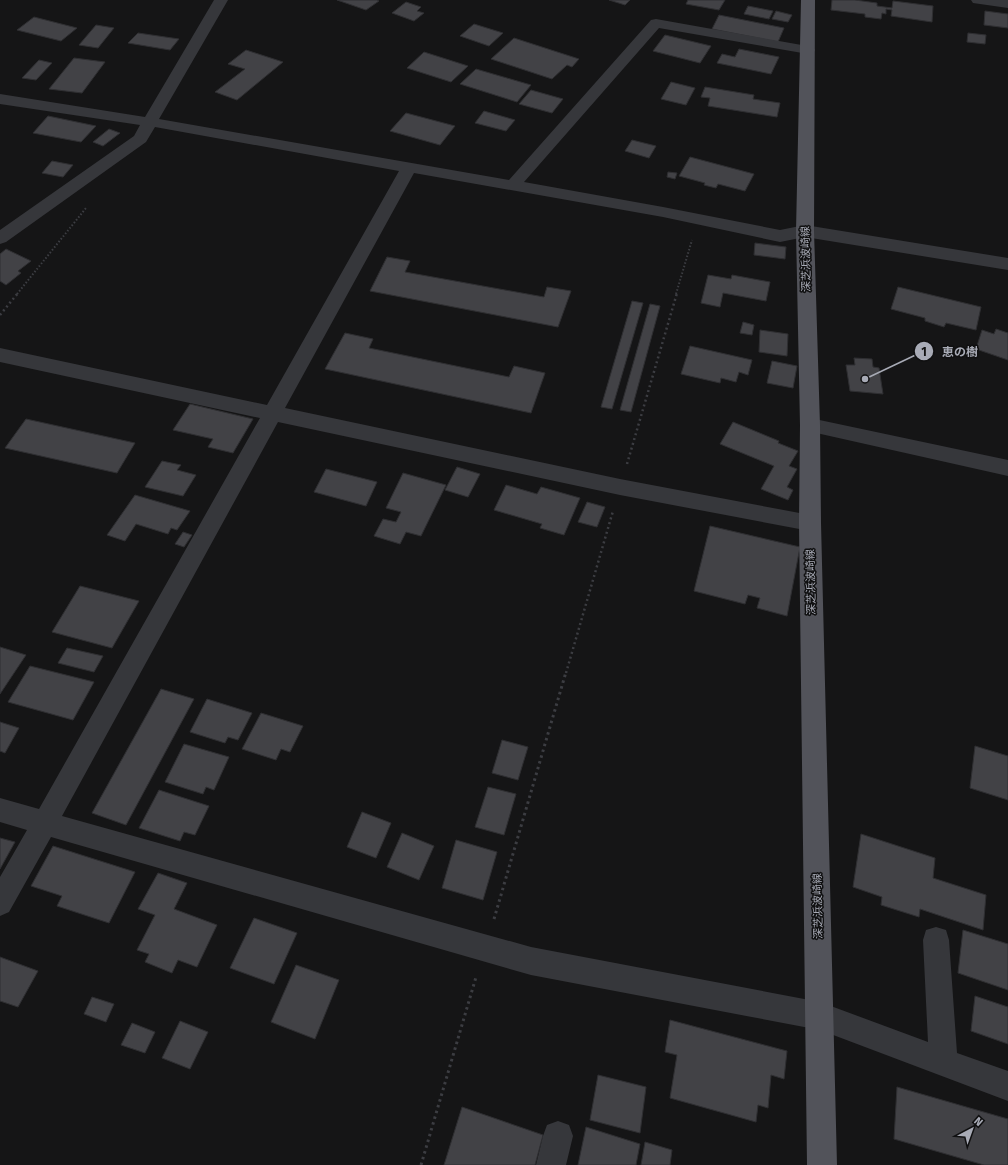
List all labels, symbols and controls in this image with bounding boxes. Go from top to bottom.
street label: 深芝浜波崎線 [799,226,813,292]
callout: 恵の樹 [914,339,986,363]
text: 1 [921,345,927,359]
text: 恵の樹 [942,345,978,359]
street label: 深芝浜波崎線 [804,549,818,615]
street label: 深芝浜波崎線 [811,873,825,939]
north arrow [952,1109,992,1149]
text: N [971,1115,985,1129]

